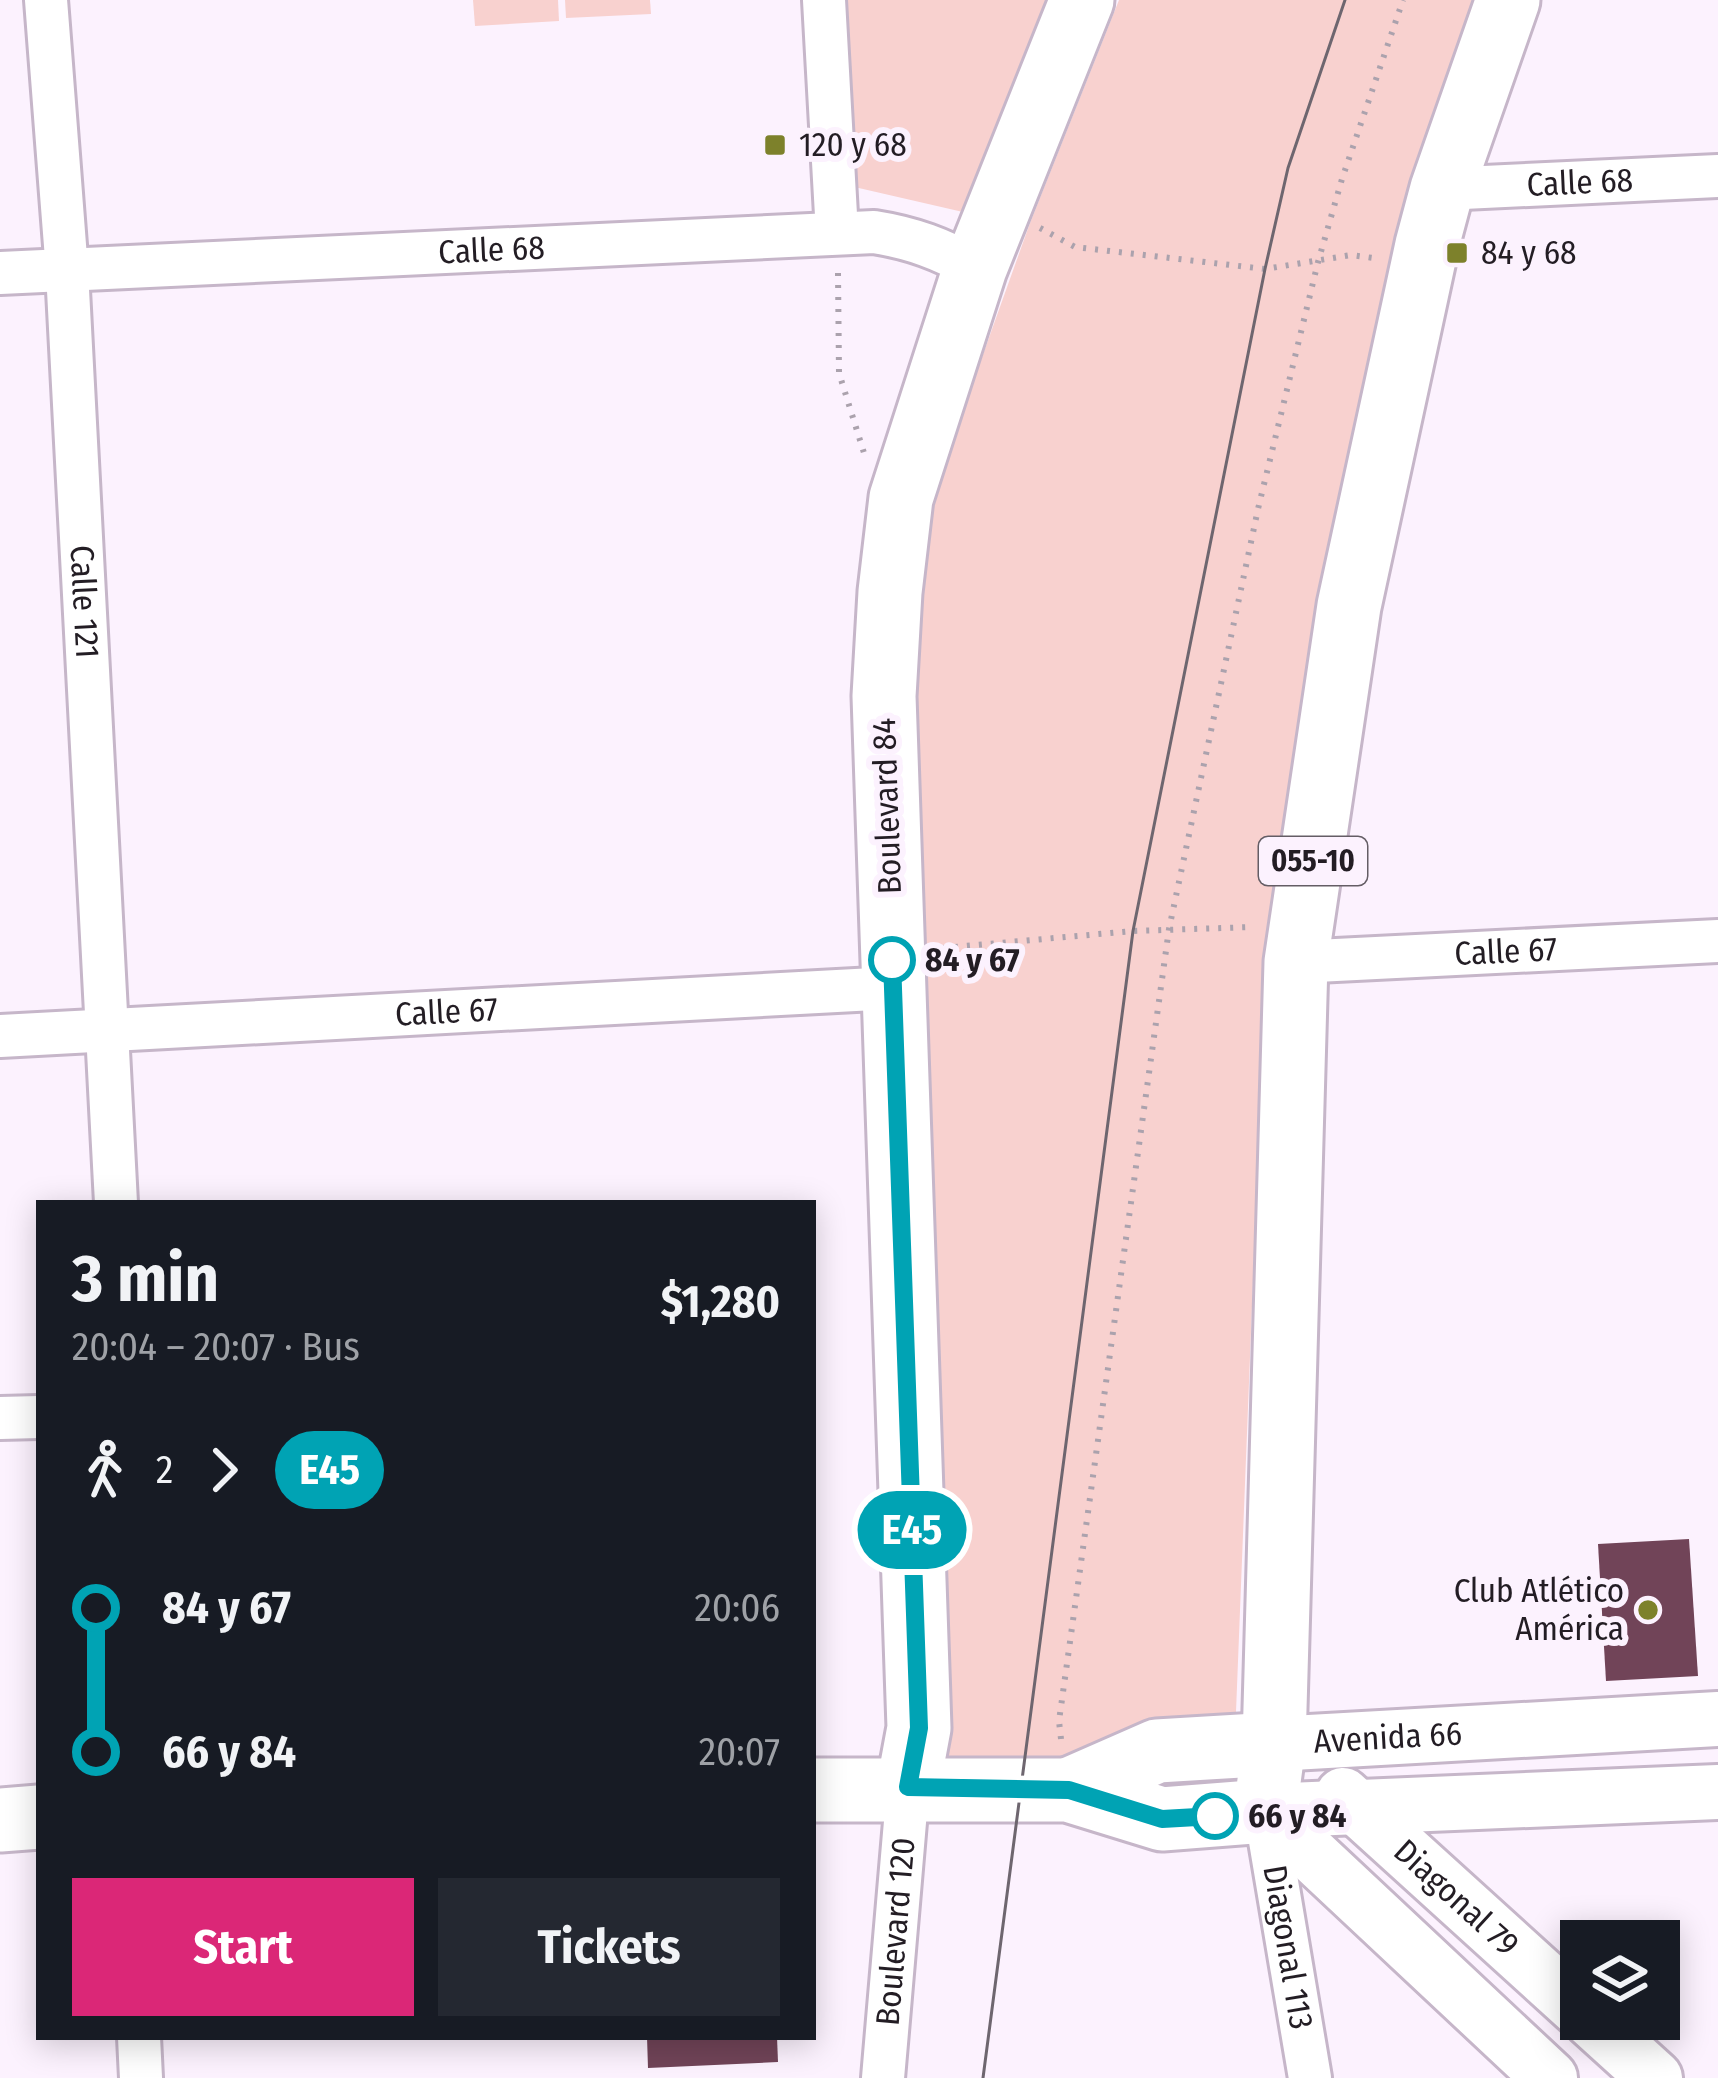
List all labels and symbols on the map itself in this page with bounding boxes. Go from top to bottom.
place label: 120 y 68 [799,125,907,165]
marker: 120 y 68 [762,132,788,158]
street label: Calle 68 [1526,160,1634,205]
street label: Calle 68 [437,227,546,272]
place label: 84 y 68 [1481,233,1577,273]
marker: 84 y 68 [1444,240,1470,266]
street label: Calle 121 [61,544,107,659]
street label: Boulevard 84 [864,717,910,895]
road number: 055-10 [1259,837,1367,885]
street label: Calle 67 [1453,929,1558,974]
marker: 84 y 67 [870,938,914,982]
place label: 84 y 67 [925,940,1020,980]
street label: Calle 67 [394,989,499,1035]
line badge: E45 [843,1491,981,1569]
place label: Club Atlético América [1454,1571,1624,1649]
marker: Club Atlético América [1635,1597,1661,1623]
street label: Avenida 66 [1313,1713,1463,1762]
marker: 66 y 84 [1193,1794,1237,1838]
place label: 66 y 84 [1248,1796,1346,1836]
street label: Diagonal 79 [1386,1831,1527,1965]
street label: Boulevard 120 [868,1836,924,2027]
street label: Diagonal 113 [1254,1862,1321,2032]

